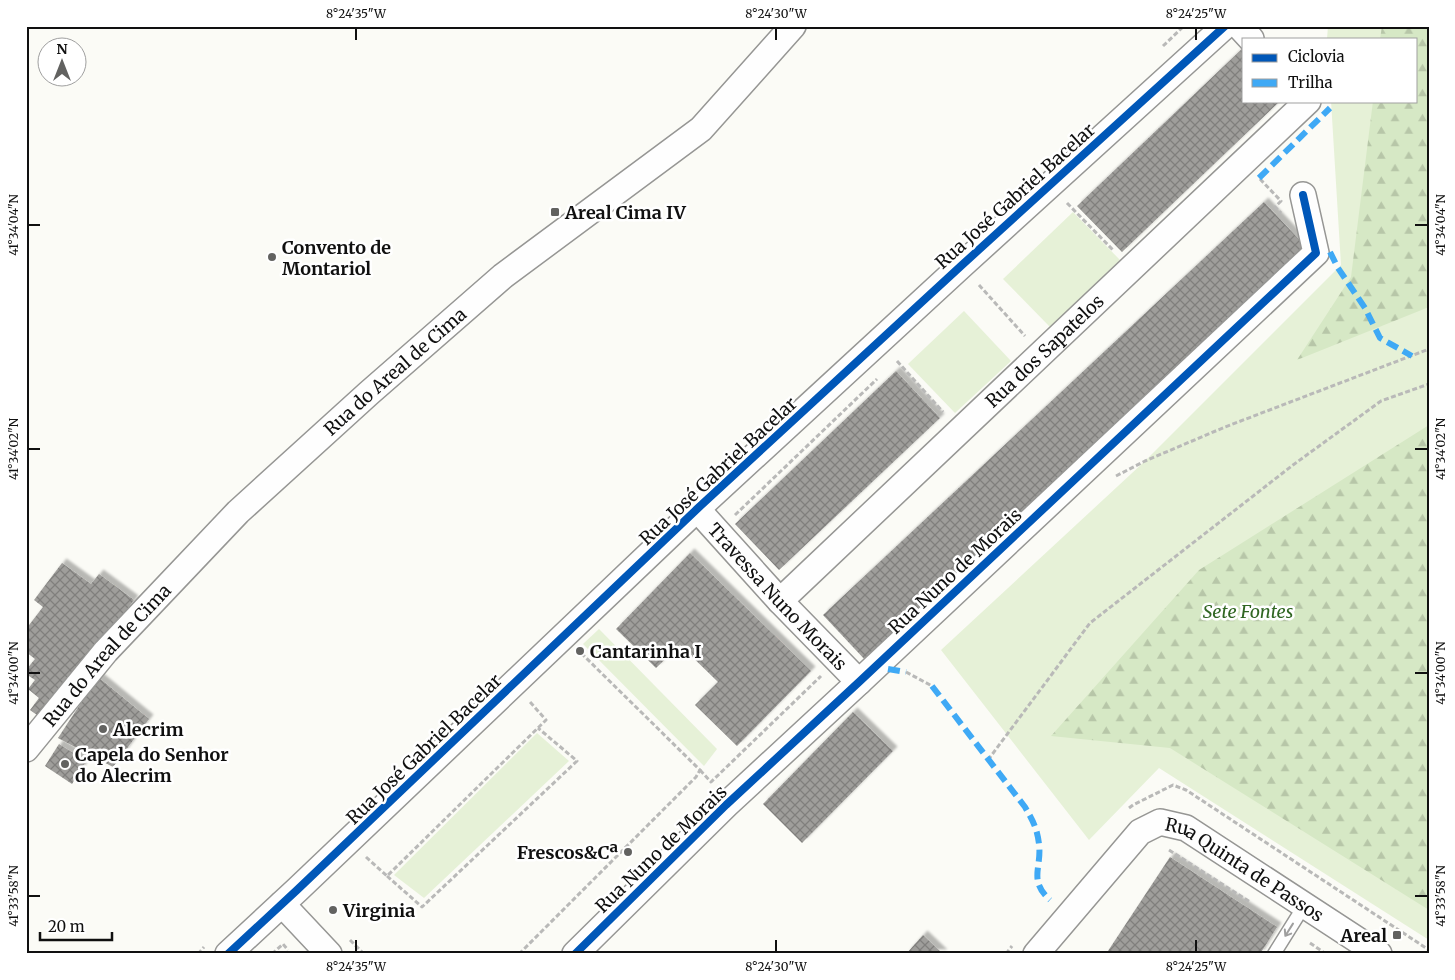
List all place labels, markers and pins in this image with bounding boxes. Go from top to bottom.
place label: Areal Cima IV [564,201,686,224]
marker: Areal Cima IV [549,206,561,218]
place label: Convento de Montariol [282,236,391,280]
marker: Convento de Montariol [266,251,278,263]
place label: Cantarinha I [590,640,702,663]
marker: Cantarinha I [574,645,586,657]
place label: Alecrim [112,718,184,741]
marker: Alecrim [97,723,109,735]
place label: Capela do Senhor do Alecrim [75,743,229,787]
marker: Capela do Senhor do Alecrim [59,758,71,770]
place label: Frescos&Cª [517,841,618,864]
marker: Frescos&Cª [622,846,634,858]
place label: Virginia [342,899,415,922]
marker: Virginia [327,904,339,916]
place label: Areal [1339,924,1387,947]
marker: Areal [1391,929,1403,941]

